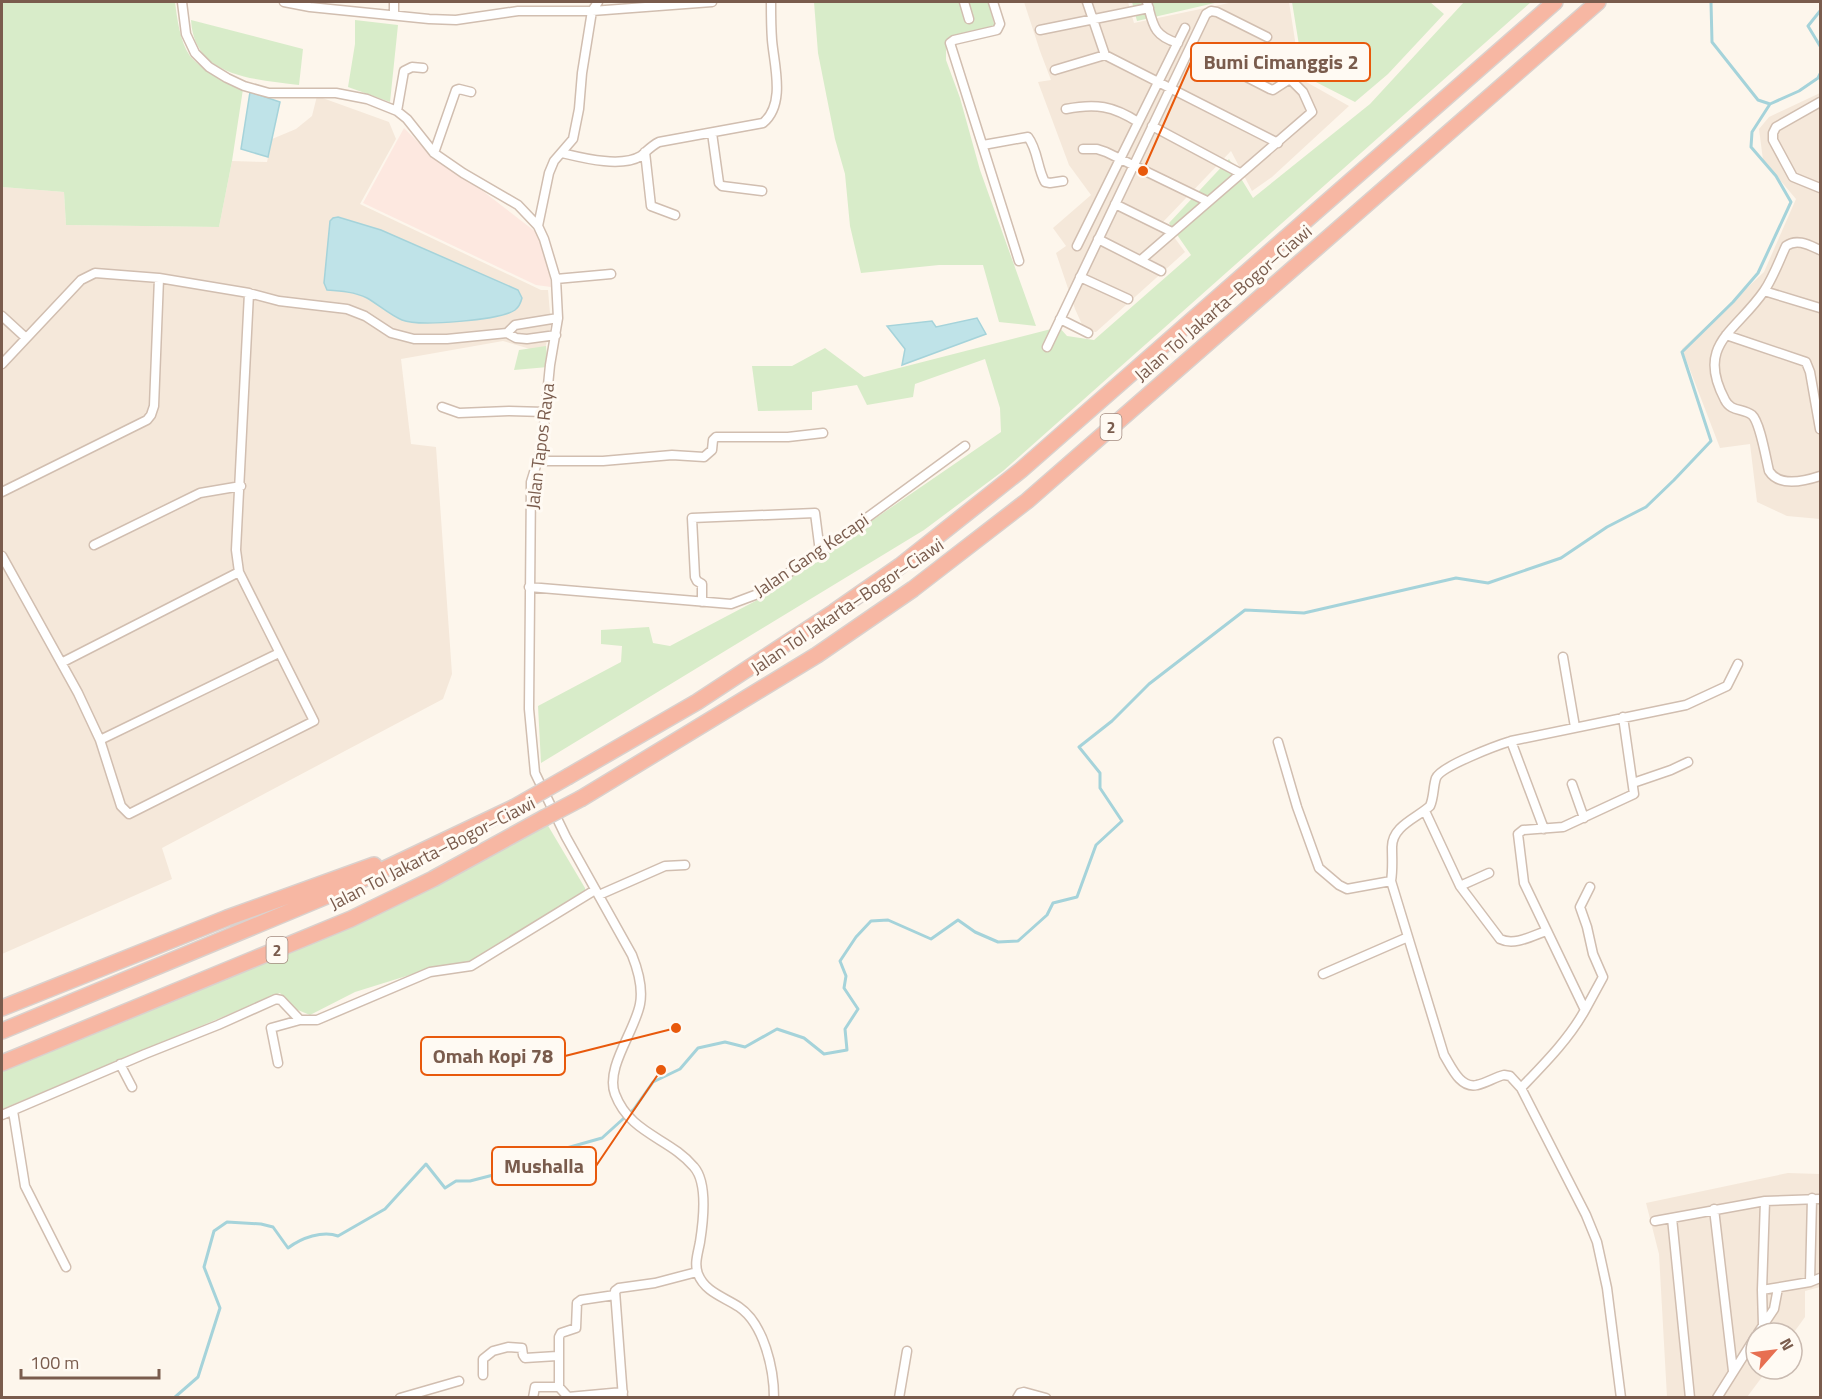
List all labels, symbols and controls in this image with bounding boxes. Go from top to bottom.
callout: Bumi Cimanggis 2 [1191,43,1370,81]
text: Bumi Cimanggis 2 [1203,46,1359,77]
street label: Jalan Tol Jakarta–Bogor–Ciawi [1128,218,1318,388]
street label: Jalan Tapos Raya [519,381,561,511]
road number: 2 [1100,414,1122,440]
street label: Jalan Gang Kecapi [748,507,874,603]
street label: Jalan Tol Jakarta–Bogor–Ciawi [745,531,949,681]
street label: Jalan Tol Jakarta–Bogor–Ciawi [324,789,540,917]
road number: 2 [266,937,288,963]
callout: Omah Kopi 78 [421,1037,565,1075]
text: Omah Kopi 78 [433,1040,553,1071]
callout: Mushalla [492,1147,596,1185]
text: Mushalla [504,1150,584,1181]
north arrow [1744,1321,1804,1381]
text: N [1774,1333,1800,1354]
scale bar [21,1342,159,1380]
text: 100 m [30,1349,79,1376]

